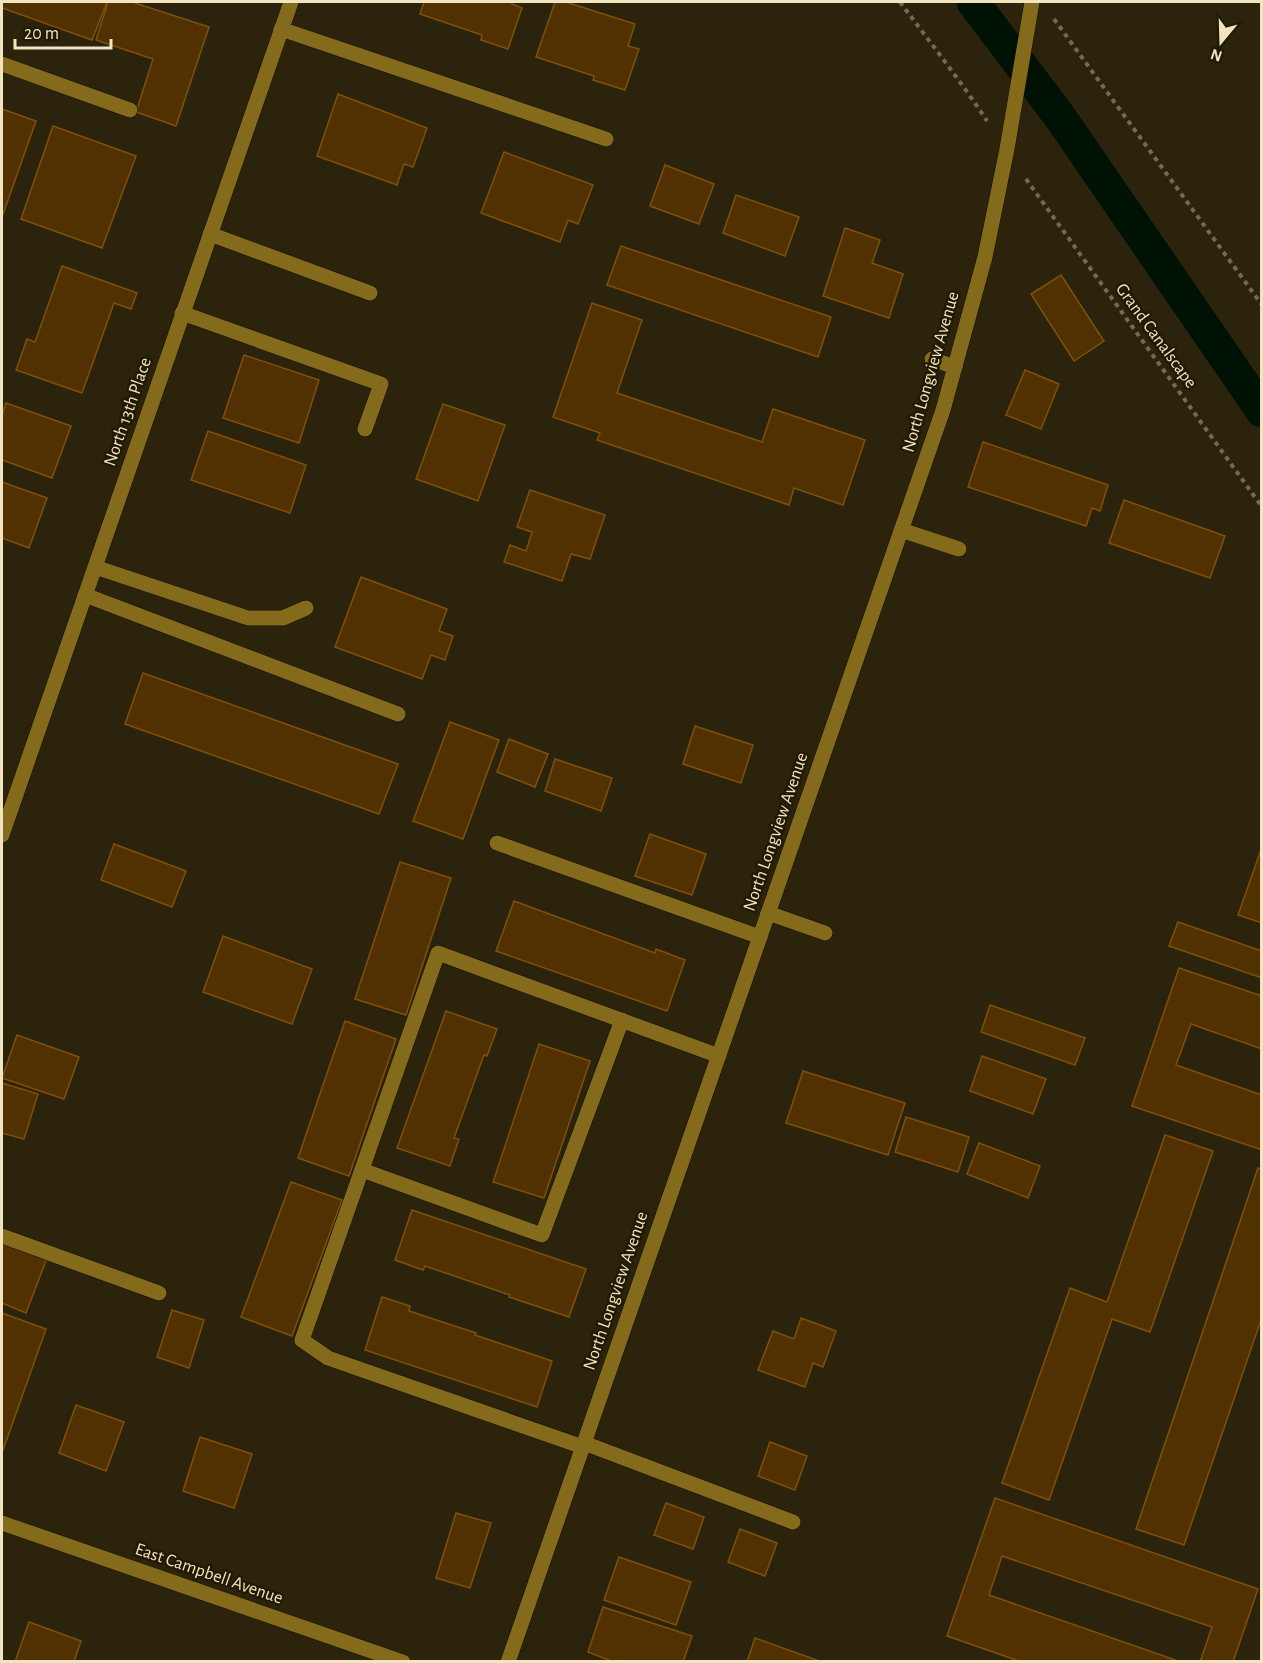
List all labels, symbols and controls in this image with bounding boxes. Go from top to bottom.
scale bar [15,12,111,50]
north arrow [1191,12,1251,72]
text: 20 m [24,25,59,43]
text: N [1209,46,1224,65]
street label: Grand Canalscape [1112,280,1200,392]
street label: North Longview Avenue [899,290,963,454]
street label: North 13th Place [101,355,155,469]
street label: North Longview Avenue [740,750,812,914]
street label: North Longview Avenue [580,1209,652,1373]
street label: East Campbell Avenue [133,1540,285,1608]

